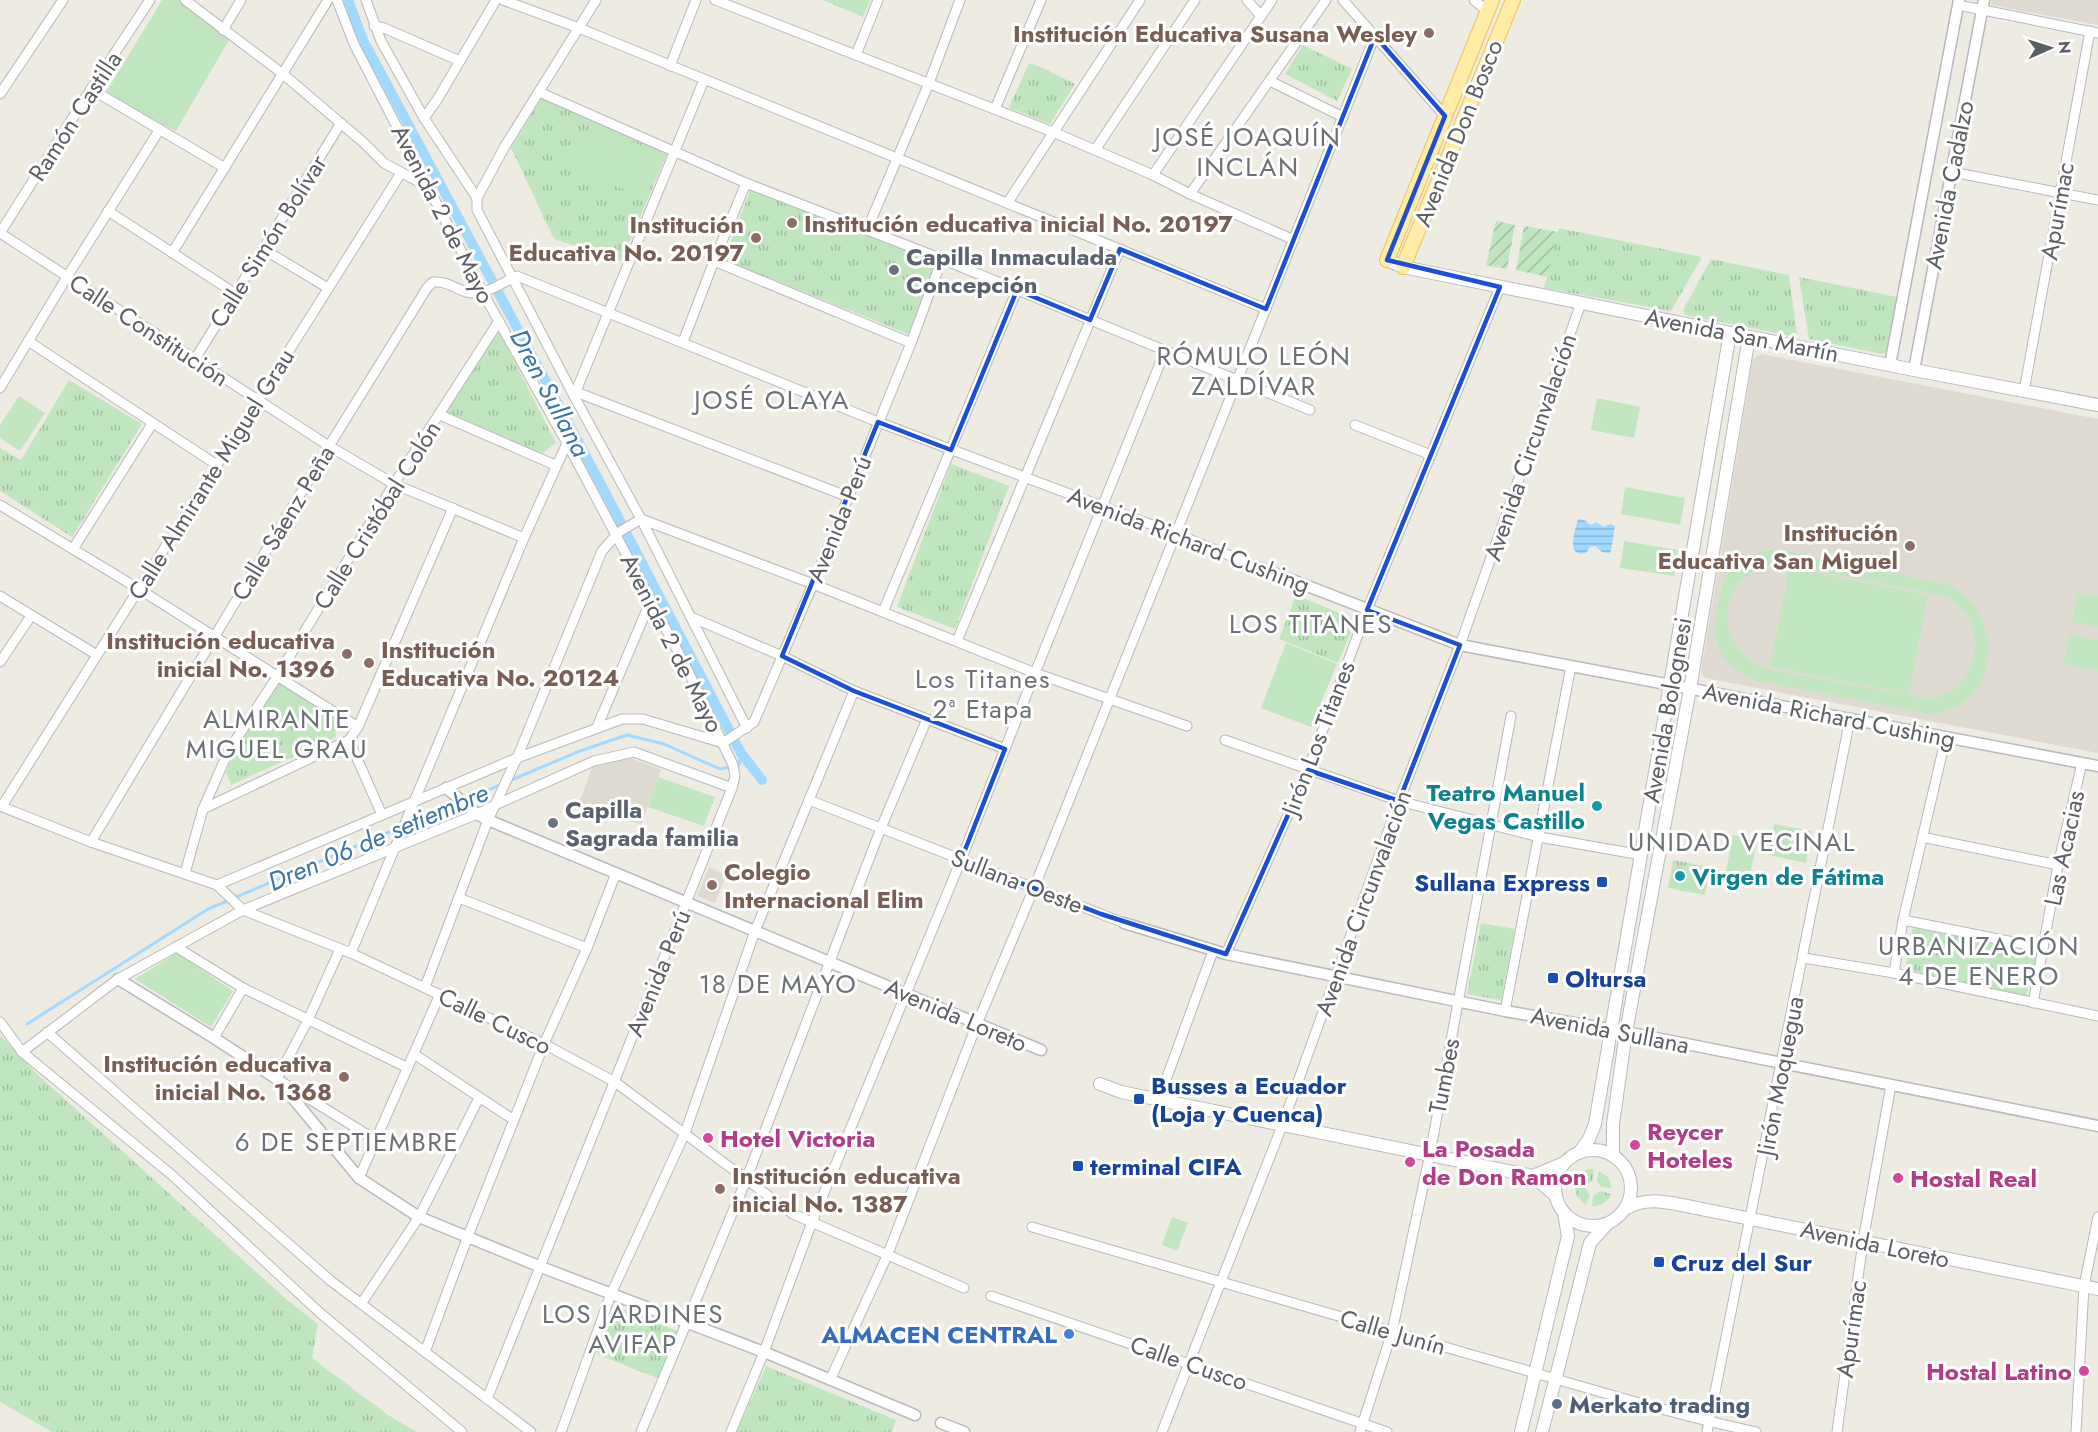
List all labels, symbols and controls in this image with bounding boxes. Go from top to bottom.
place label: Institución Educativa Susana Wesley [1013,16,1417,51]
north arrow [2020,18,2080,78]
marker: Institución Educativa Susana Wesley [1422,26,1436,40]
street label: Avenida Don Bosco [1405,34,1511,232]
text: N [2053,40,2076,54]
street label: Ramón Castilla [20,44,130,188]
street label: Avenida Cadalzo [1916,98,1982,272]
street label: Avenida 2 de Mayo [383,118,503,310]
district label: JOSÉ JOAQUÍN INCLÁN [1152,118,1341,186]
street label: Calle Simón Bolívar [201,147,336,334]
street label: Apurímac [2031,160,2083,262]
place label: Institución educativa inicial No. 20197 [804,206,1233,241]
place label: Institución Educativa No. 20197 [508,207,745,270]
marker: Institución educativa inicial No. 20197 [785,216,799,230]
marker: Institución Educativa No. 20197 [749,231,763,245]
place label: Capilla Inmaculada Concepción [906,239,1117,302]
marker: Capilla Inmaculada Concepción [887,263,901,277]
street label: Calle Constitución [62,265,236,395]
street label: Avenida San Martín [1642,299,1842,371]
water label: Dren Sullana [500,322,600,464]
street label: Avenida Circunvalación [1475,329,1585,565]
district label: RÓMULO LEÓN ZALDÍVAR [1157,337,1351,405]
street label: Calle Almirante Miguel Grau [119,341,303,607]
district label: JOSÉ OLAYA [691,381,850,419]
street label: Calle Cristóbal Colón [305,414,449,616]
street label: Calle Sáenz Peña [223,439,343,607]
street label: Avenida Perú [798,450,880,588]
street label: Avenida Richard Cushing [1063,478,1315,602]
place label: Institución Educativa San Miguel [1657,515,1898,578]
marker: Institución Educativa San Miguel [1903,539,1917,553]
street label: Avenida 2 de Mayo [612,547,732,739]
district label: LOS TITANES [1229,605,1393,643]
street label: Avenida Bolognesi [1633,614,1701,806]
place label: Institución educativa inicial No. 1396 [106,623,335,686]
place label: Institución Educativa No. 20124 [381,632,619,695]
marker: Institución educativa inicial No. 1396 [340,647,354,661]
marker: Institución Educativa No. 20124 [362,656,376,670]
street label: Jirón Los Titanes [1271,656,1364,823]
district label: Los Titanes 2ª Etapa [915,660,1051,728]
street label: Avenida Richard Cushing [1700,673,1958,757]
district label: ALMIRANTE MIGUEL GRAU [186,700,368,768]
water label: Dren 06 de setiembre [262,773,494,901]
place label: Teatro Manuel Vegas Castillo [1427,775,1585,838]
street label: Avenida Circunvalación [1306,785,1420,1021]
street label: Las Acacias [2035,787,2093,909]
place label: Capilla Sagrada familia [565,792,739,855]
marker: Teatro Manuel Vegas Castillo [1590,799,1604,813]
marker: Capilla Sagrada familia [546,816,560,830]
district label: UNIDAD VECINAL [1628,823,1856,861]
street label: Sullana Oeste [946,840,1088,922]
place label: Colegio Internacional Elim [724,854,924,917]
place label: Virgen de Fátima [1691,859,1884,894]
place label: Sullana Express [1414,865,1590,900]
marker: Virgen de Fátima [1673,869,1687,883]
marker: Sullana Express [1595,875,1609,889]
marker: Colegio Internacional Elim [705,878,719,892]
street label: Avenida Perú [617,904,699,1042]
district label: URBANIZACIÓN 4 DE ENERO [1878,927,2080,995]
place label: Oltursa [1565,961,1646,996]
district label: 18 DE MAYO [699,965,857,1003]
street label: Avenida Loreto [879,969,1033,1061]
marker: Oltursa [1546,971,1560,985]
street label: Calle Cusco [433,979,557,1063]
street label: Jirón Moquegua [1747,993,1813,1162]
street label: Avenida Sullana [1528,997,1692,1063]
street label: Tumbes [1420,1035,1468,1117]
place label: Institución educativa inicial No. 1368 [103,1046,332,1109]
place label: Busses a Ecuador (Loja y Cuenca) [1151,1068,1347,1131]
marker: Institución educativa inicial No. 1368 [337,1070,351,1084]
marker: Busses a Ecuador (Loja y Cuenca) [1132,1092,1146,1106]
place label: Reycer Hoteles [1647,1114,1733,1177]
place label: Hotel Victoria [720,1121,875,1156]
district label: 6 DE SEPTIEMBRE [235,1123,459,1161]
marker: Hotel Victoria [701,1131,715,1145]
place label: La Posada de Don Ramon [1422,1131,1587,1194]
marker: Reycer Hoteles [1628,1138,1642,1152]
place label: terminal CIFA [1090,1149,1242,1184]
marker: La Posada de Don Ramon [1403,1155,1417,1169]
place label: Institución educativa inicial No. 1387 [732,1158,961,1221]
marker: terminal CIFA [1071,1159,1085,1173]
place label: Hostal Real [1910,1161,2037,1196]
marker: Hostal Real [1891,1171,1905,1185]
marker: Institución educativa inicial No. 1387 [713,1182,727,1196]
street label: Avenida Loreto [1797,1211,1953,1277]
place label: Cruz del Sur [1671,1245,1812,1280]
marker: Cruz del Sur [1652,1255,1666,1269]
street label: Apurímac [1827,1278,1875,1380]
district label: LOS JARDINES AVIFAP [542,1295,724,1363]
street label: Calle Junín [1336,1300,1450,1364]
place label: ALMACEN CENTRAL [820,1317,1057,1352]
marker: ALMACEN CENTRAL [1062,1327,1076,1341]
street label: Calle Cusco [1126,1327,1252,1399]
place label: Hostal Latino [1926,1354,2072,1389]
marker: Hostal Latino [2077,1364,2091,1378]
place label: Merkato trading [1569,1387,1750,1422]
marker: Merkato trading [1550,1397,1564,1411]

